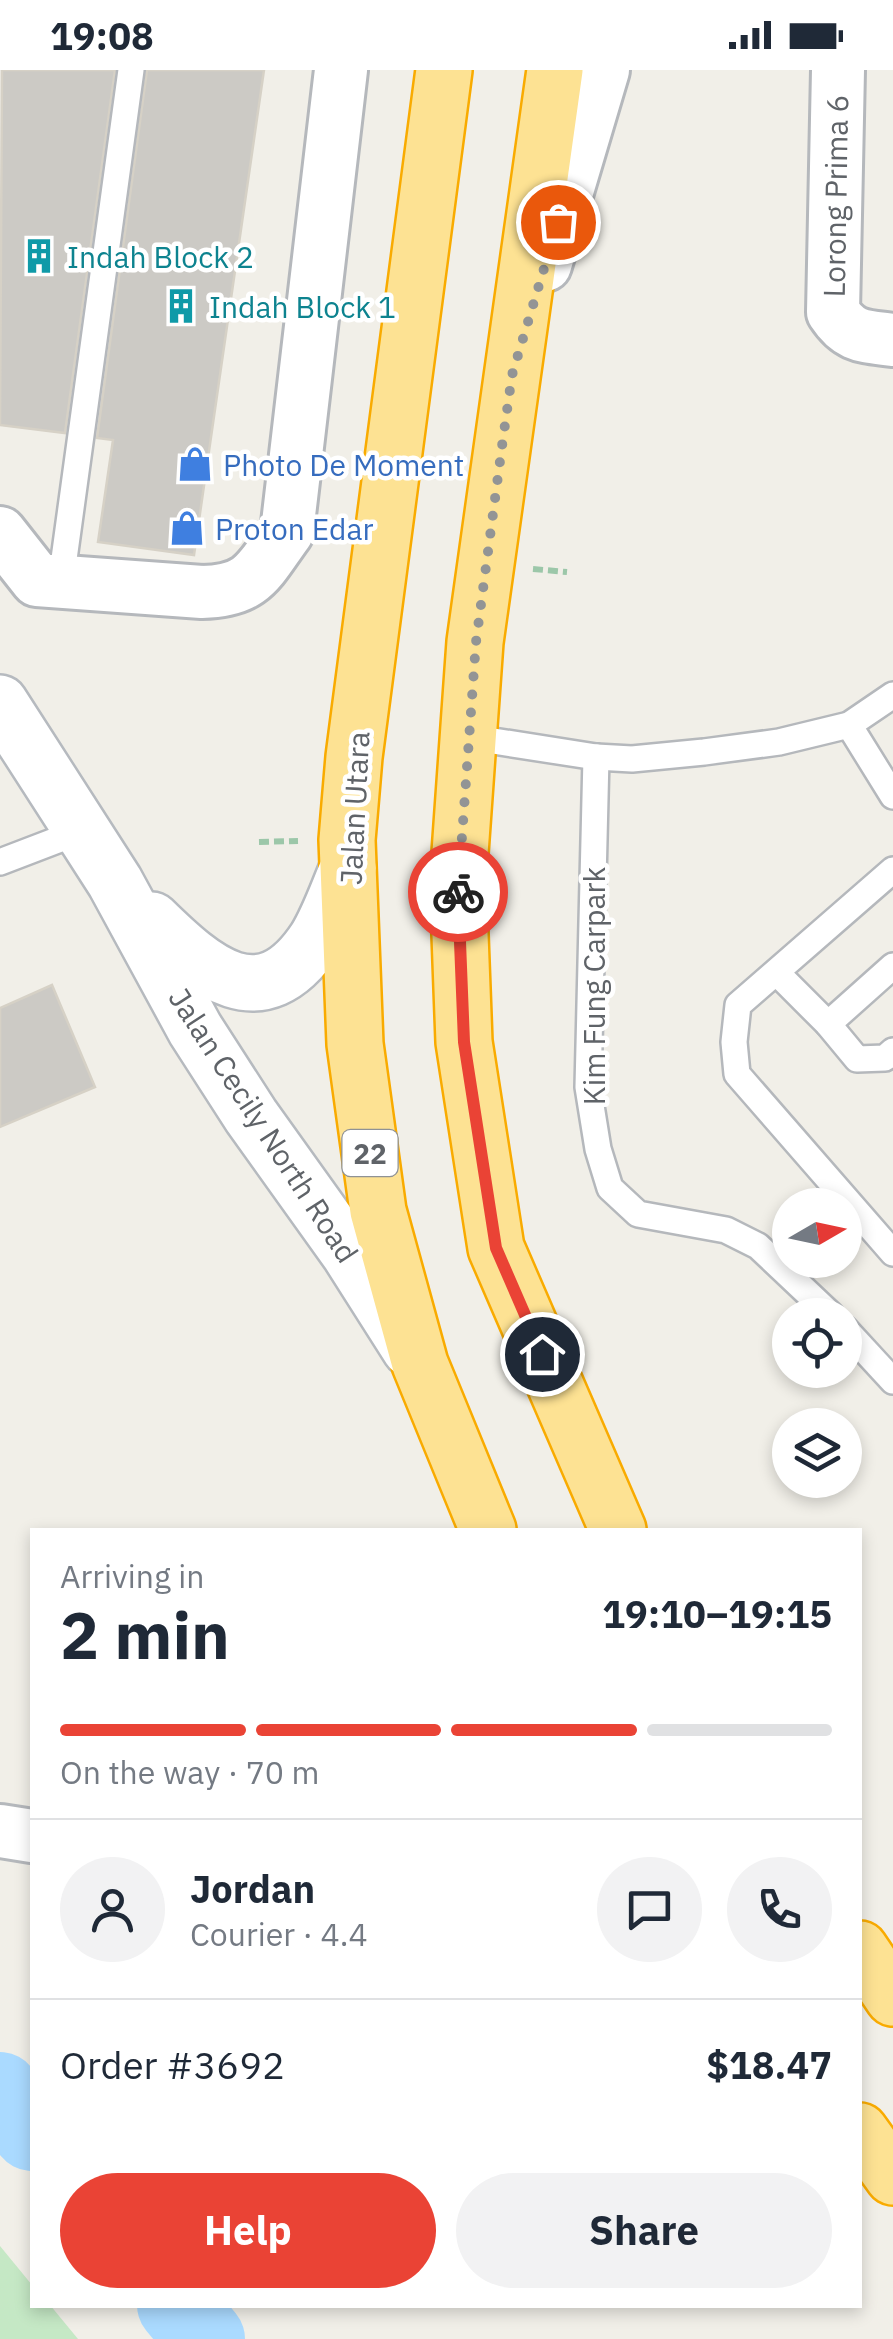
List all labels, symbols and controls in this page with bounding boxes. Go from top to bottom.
text: 19:08 [50,11,154,60]
street label: Lorong Prima 6 [814,94,856,298]
pin [516,180,601,265]
icon: bag [531,195,586,250]
building icon: Indah Block 2 [20,237,58,275]
place label: Indah Block 2 [67,237,254,276]
building icon: Indah Block 1 [162,287,200,325]
place label: Indah Block 1 [209,287,396,326]
shop icon: Photo De Moment [176,445,214,483]
place label: Photo De Moment [223,445,464,484]
shop icon: Proton Edar [168,509,206,547]
place label: Proton Edar [215,509,374,548]
street label: Jalan Utara [331,730,377,886]
courier [408,842,508,942]
icon: bike [431,865,486,920]
street label: Kim Fung Carpark [574,866,613,1105]
street label: Jalan Cecily North Road [161,980,367,1270]
road number: 22 [342,1130,398,1176]
north arrow [772,1188,862,1278]
map controls [772,1188,862,1498]
button: locate [772,1298,862,1388]
pin [500,1312,585,1397]
icon: home [515,1327,570,1382]
button: layers [772,1408,862,1498]
text: Arriving in [60,1555,205,1597]
text: 19:10–19:15 [602,1589,832,1638]
text: 2 min [60,1592,230,1677]
text: On the way · 70 m [60,1751,320,1793]
button: person [60,1857,165,1962]
button: chat [597,1857,702,1962]
button: phone [727,1857,832,1962]
text: Jordan [190,1864,315,1913]
text: Courier · 4.4 [190,1913,368,1955]
text: Order #3692 [60,2040,285,2089]
text: $18.47 [706,2040,832,2089]
button: Help [60,2173,436,2288]
button: Share [456,2173,832,2288]

